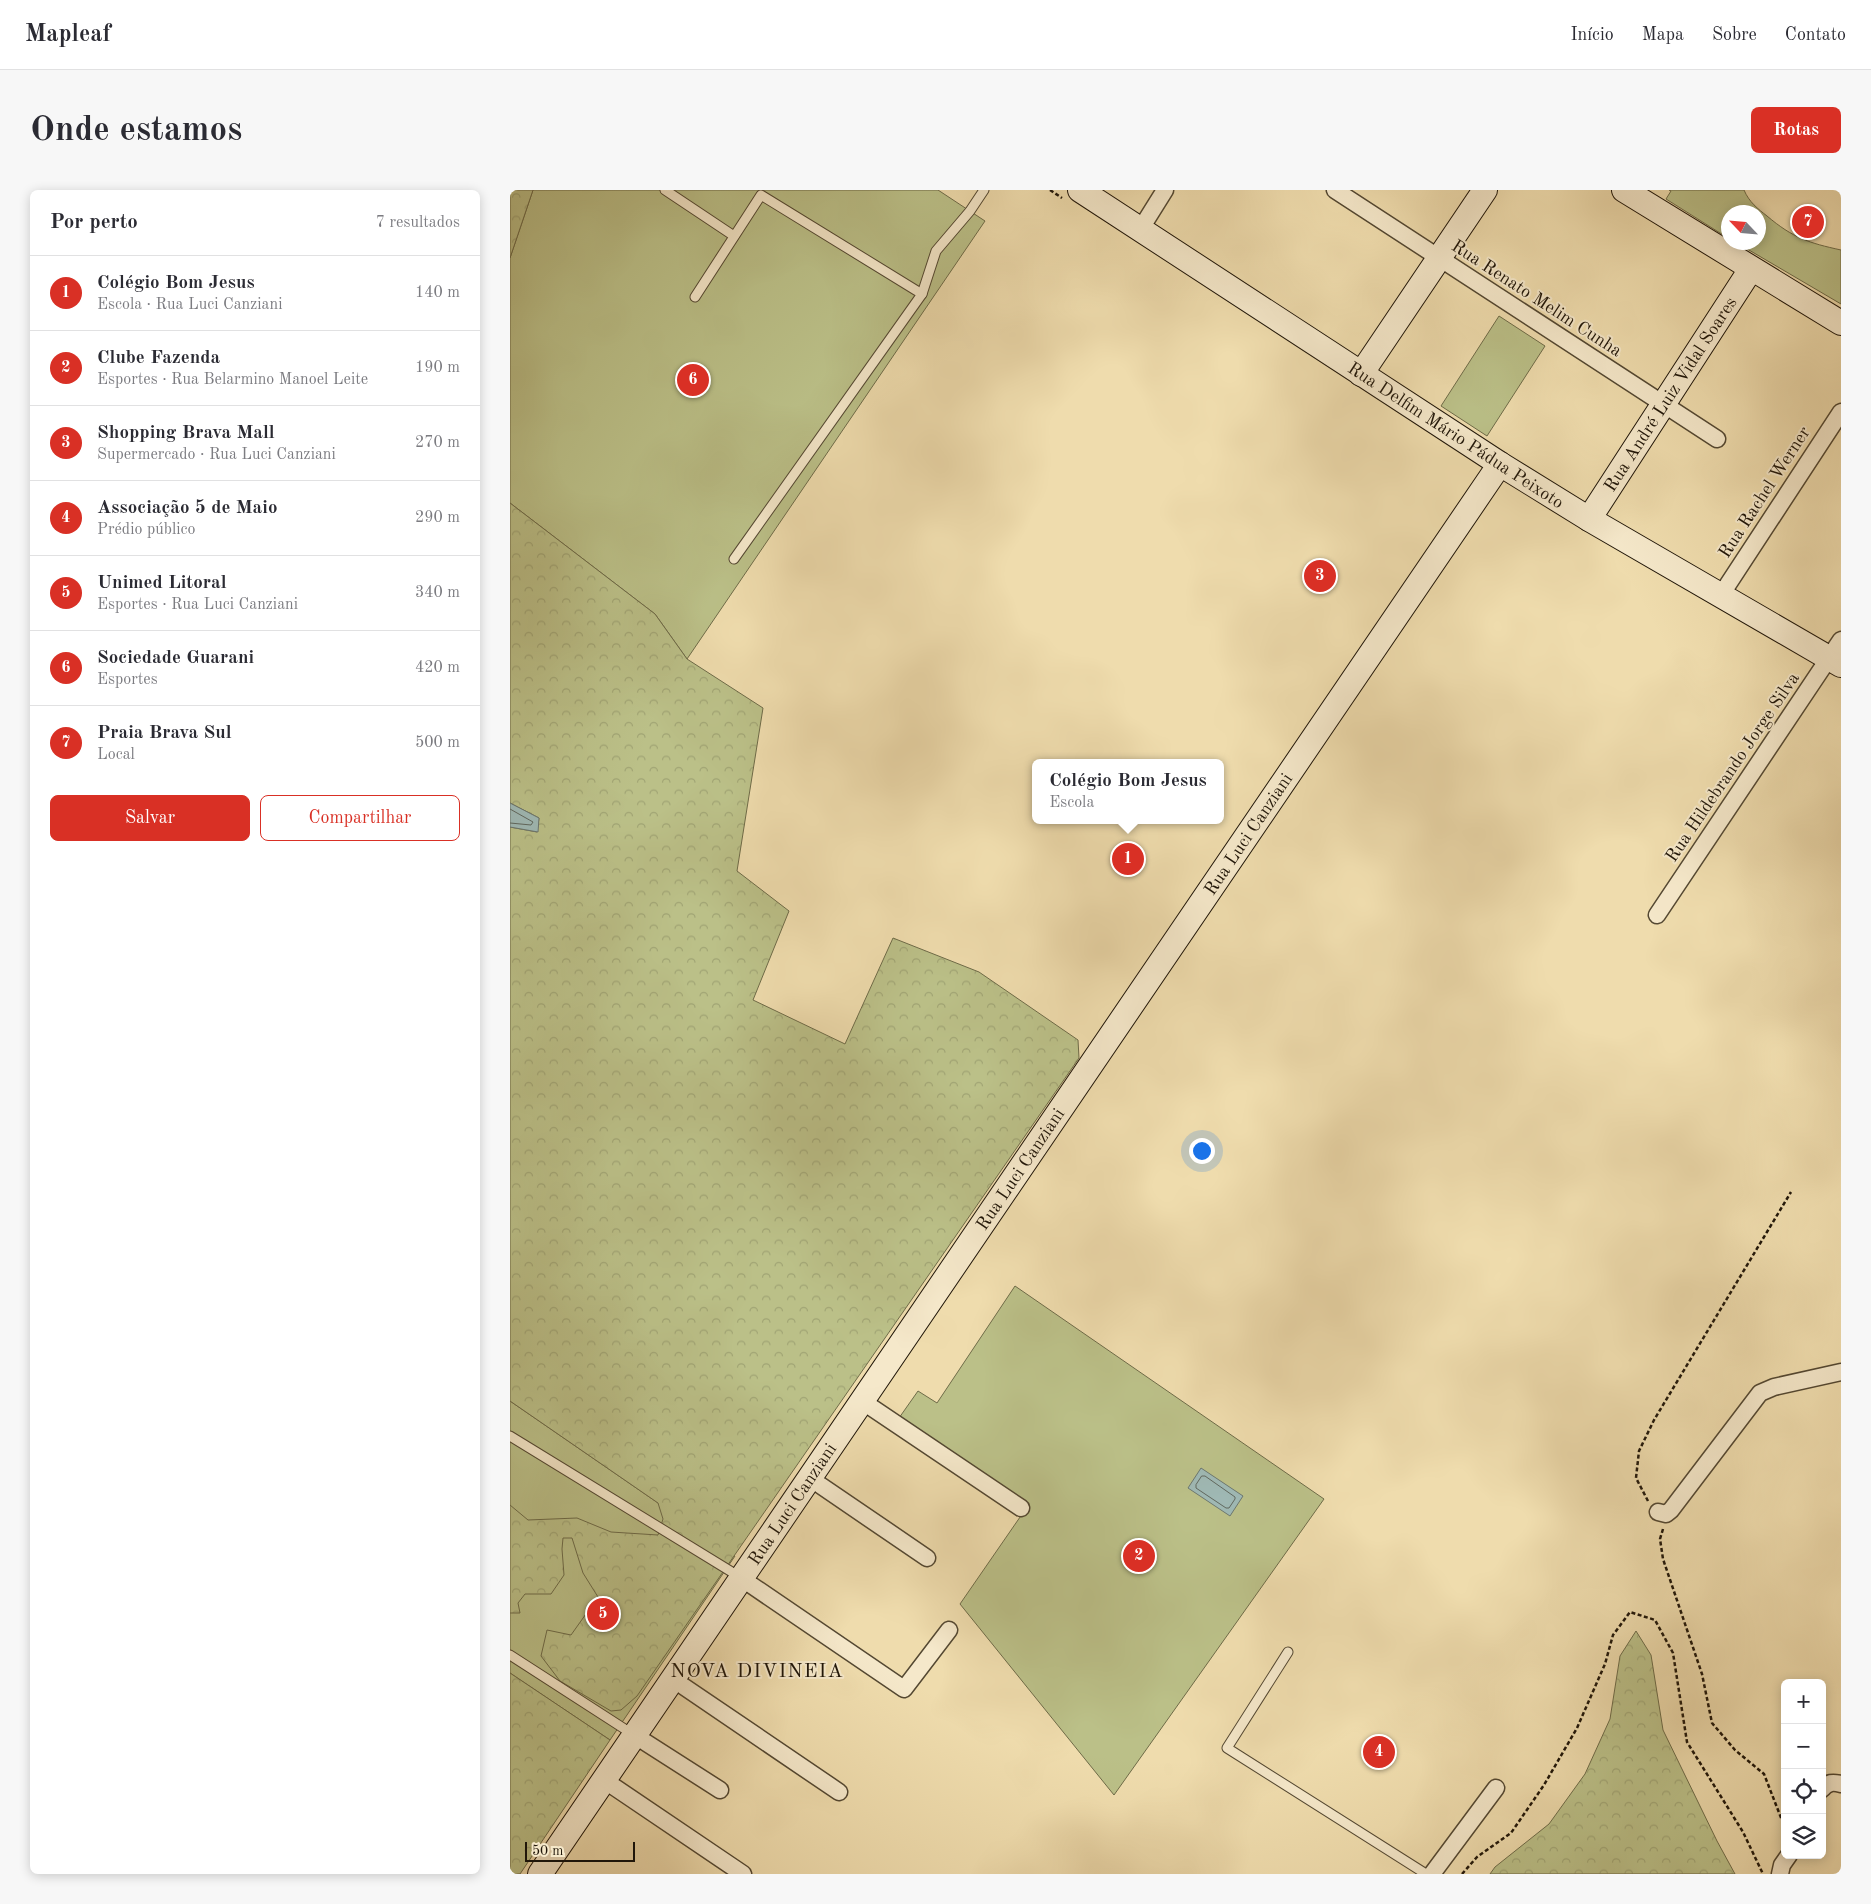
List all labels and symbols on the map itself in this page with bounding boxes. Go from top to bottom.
pin: 7 [1792,203,1824,241]
north arrow [1721,205,1766,250]
street label: Rua Renato Melim Cunha [1448,237,1625,361]
street label: Rua André Luiz Vidal Soares [1601,294,1741,495]
street label: Rua Delfim Mário Pádua Peixoto [1344,359,1567,512]
pin: 6 [677,361,709,399]
street label: Rua Rachel Werner [1716,423,1814,561]
pin: 3 [1304,557,1336,595]
street label: Rua Hildebrando Jorge Silva [1663,669,1803,866]
street label: Rua Luci Canziani [1201,770,1296,899]
pin: 1 [1112,840,1144,878]
street label: Rua Luci Canziani [973,1105,1068,1234]
your location [1189,1138,1215,1164]
street label: Rua Luci Canziani [745,1440,840,1569]
pin: 2 [1123,1537,1155,1575]
pin: 5 [587,1595,619,1633]
district label: NOVA DIVINEIA [670,1662,844,1682]
pin: 4 [1363,1733,1395,1771]
scale bar [525,1839,635,1862]

